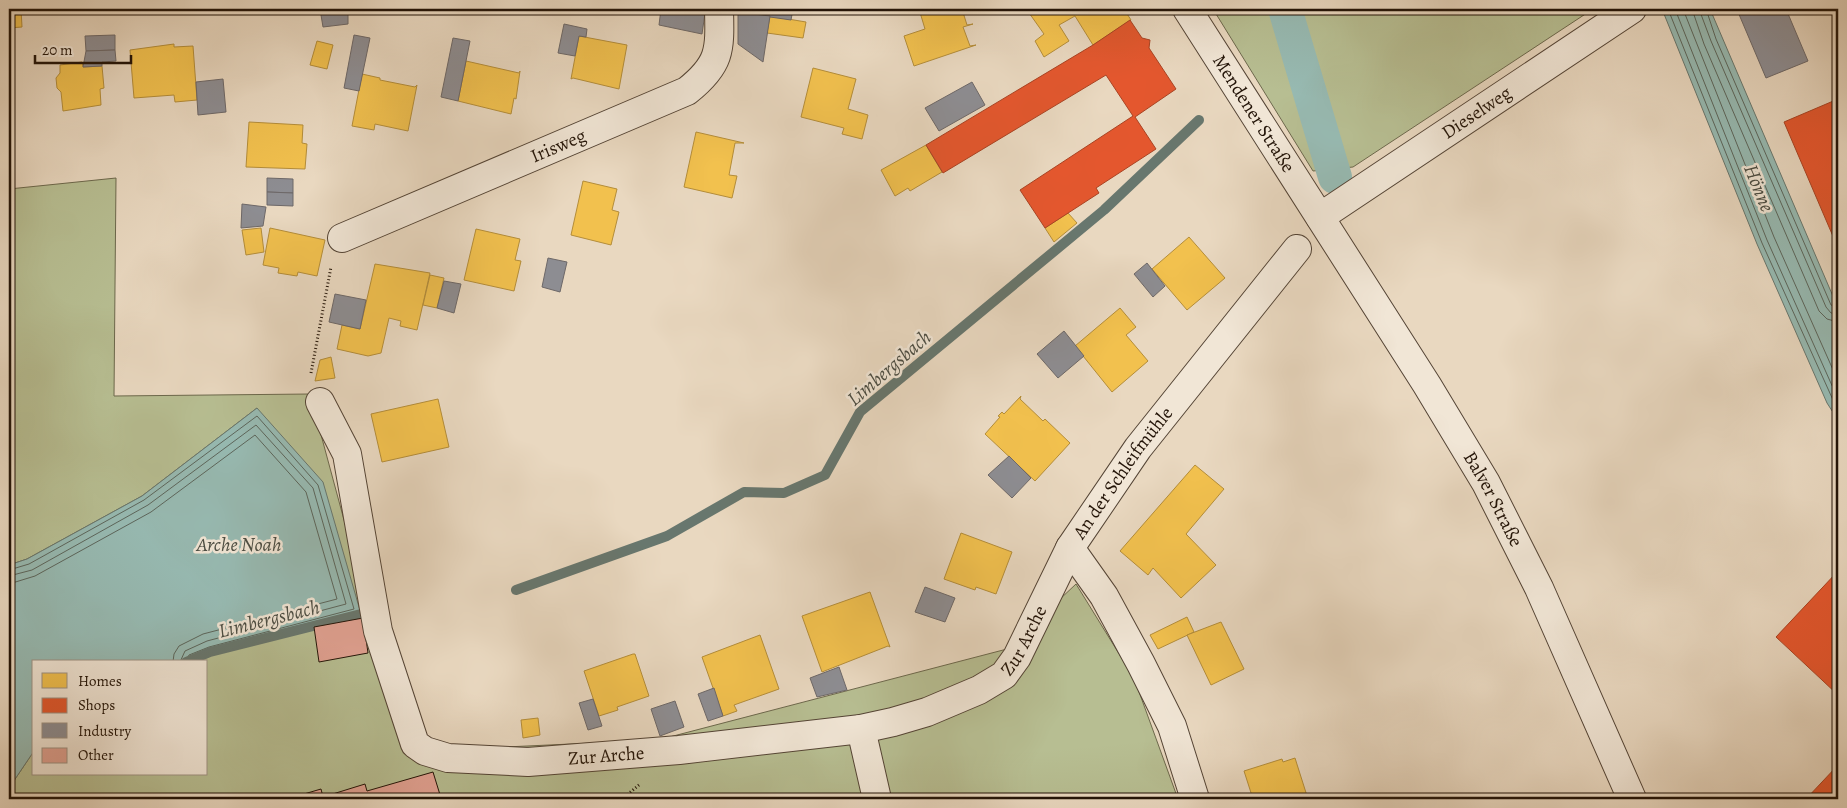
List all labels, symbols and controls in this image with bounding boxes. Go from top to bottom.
scale bar [35,32,131,64]
text: 20 m [42,40,73,60]
street label: Mendener Straße [1206,49,1301,178]
street label: Dieselweg [1436,80,1517,145]
street label: Irisweg [526,122,590,169]
water label: Hönne [1737,160,1781,216]
water label: Limbergsbach [841,324,937,412]
street label: An der Schleifmühle [1066,401,1179,545]
street label: Balver Straße [1457,447,1529,551]
water label: Arche Noah [195,531,282,558]
water label: Limbergsbach [216,593,322,645]
street label: Zur Arche [994,601,1053,681]
legend [32,660,208,776]
text: Homes [78,671,122,691]
text: Shops [78,695,115,715]
text: Industry [78,721,132,741]
street label: Zur Arche [567,740,645,772]
text: Other [78,745,114,765]

